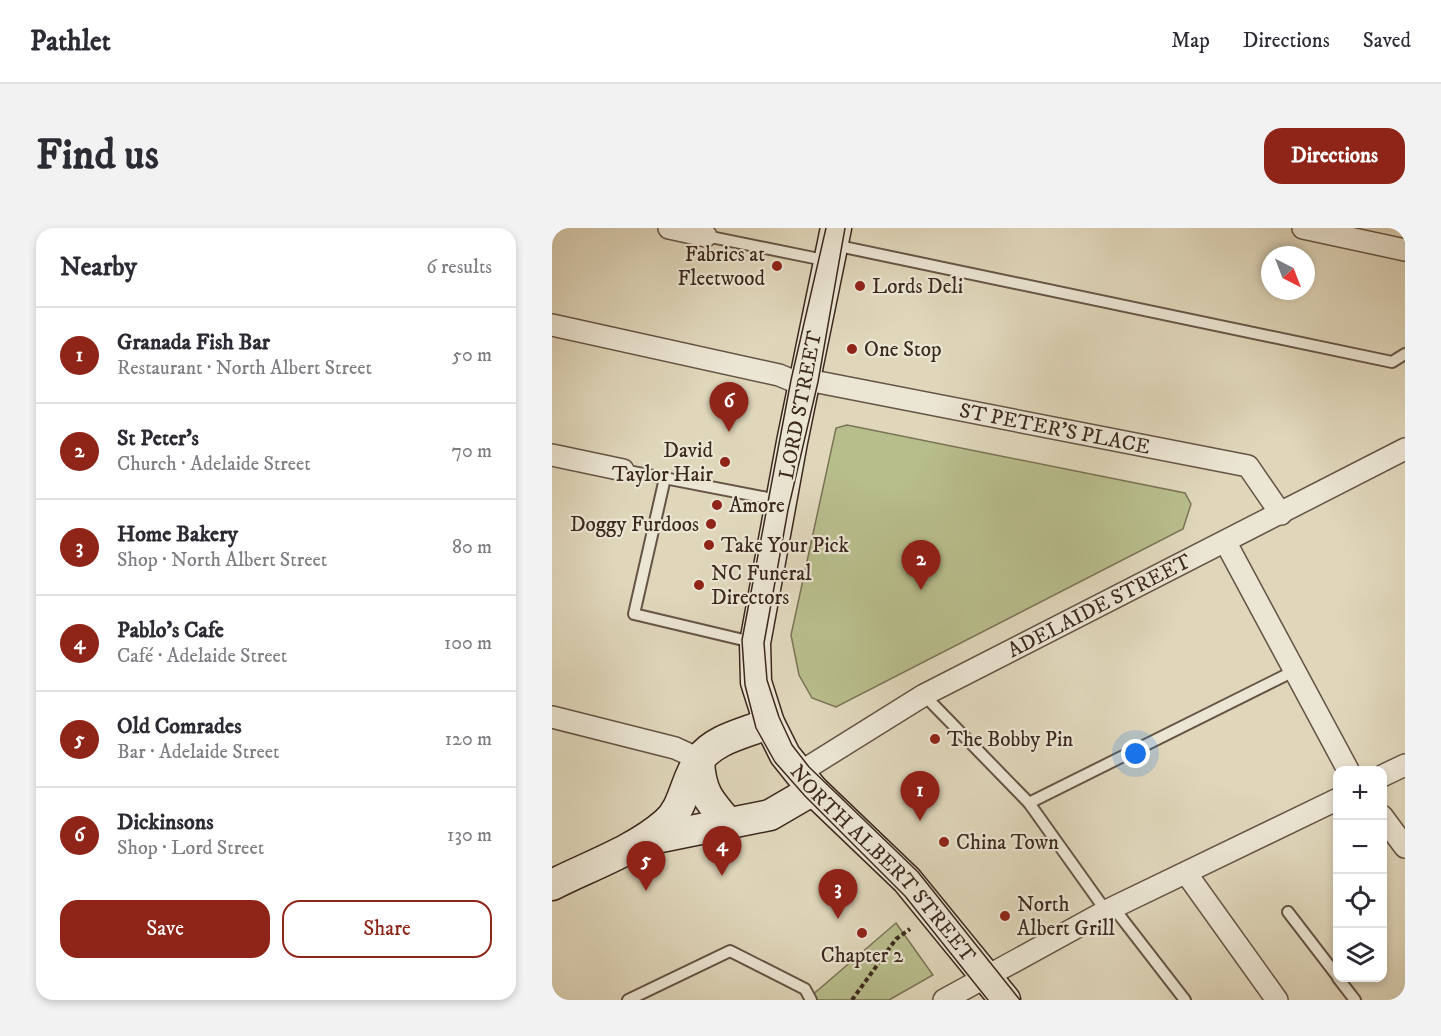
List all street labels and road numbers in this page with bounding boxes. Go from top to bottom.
street label: LORD STREET [774,329,828,482]
street label: ST PETER'S PLACE [957,398,1152,461]
street label: ADELAIDE STREET [1003,549,1196,664]
street label: NORTH ALBERT STREET [784,760,981,968]

